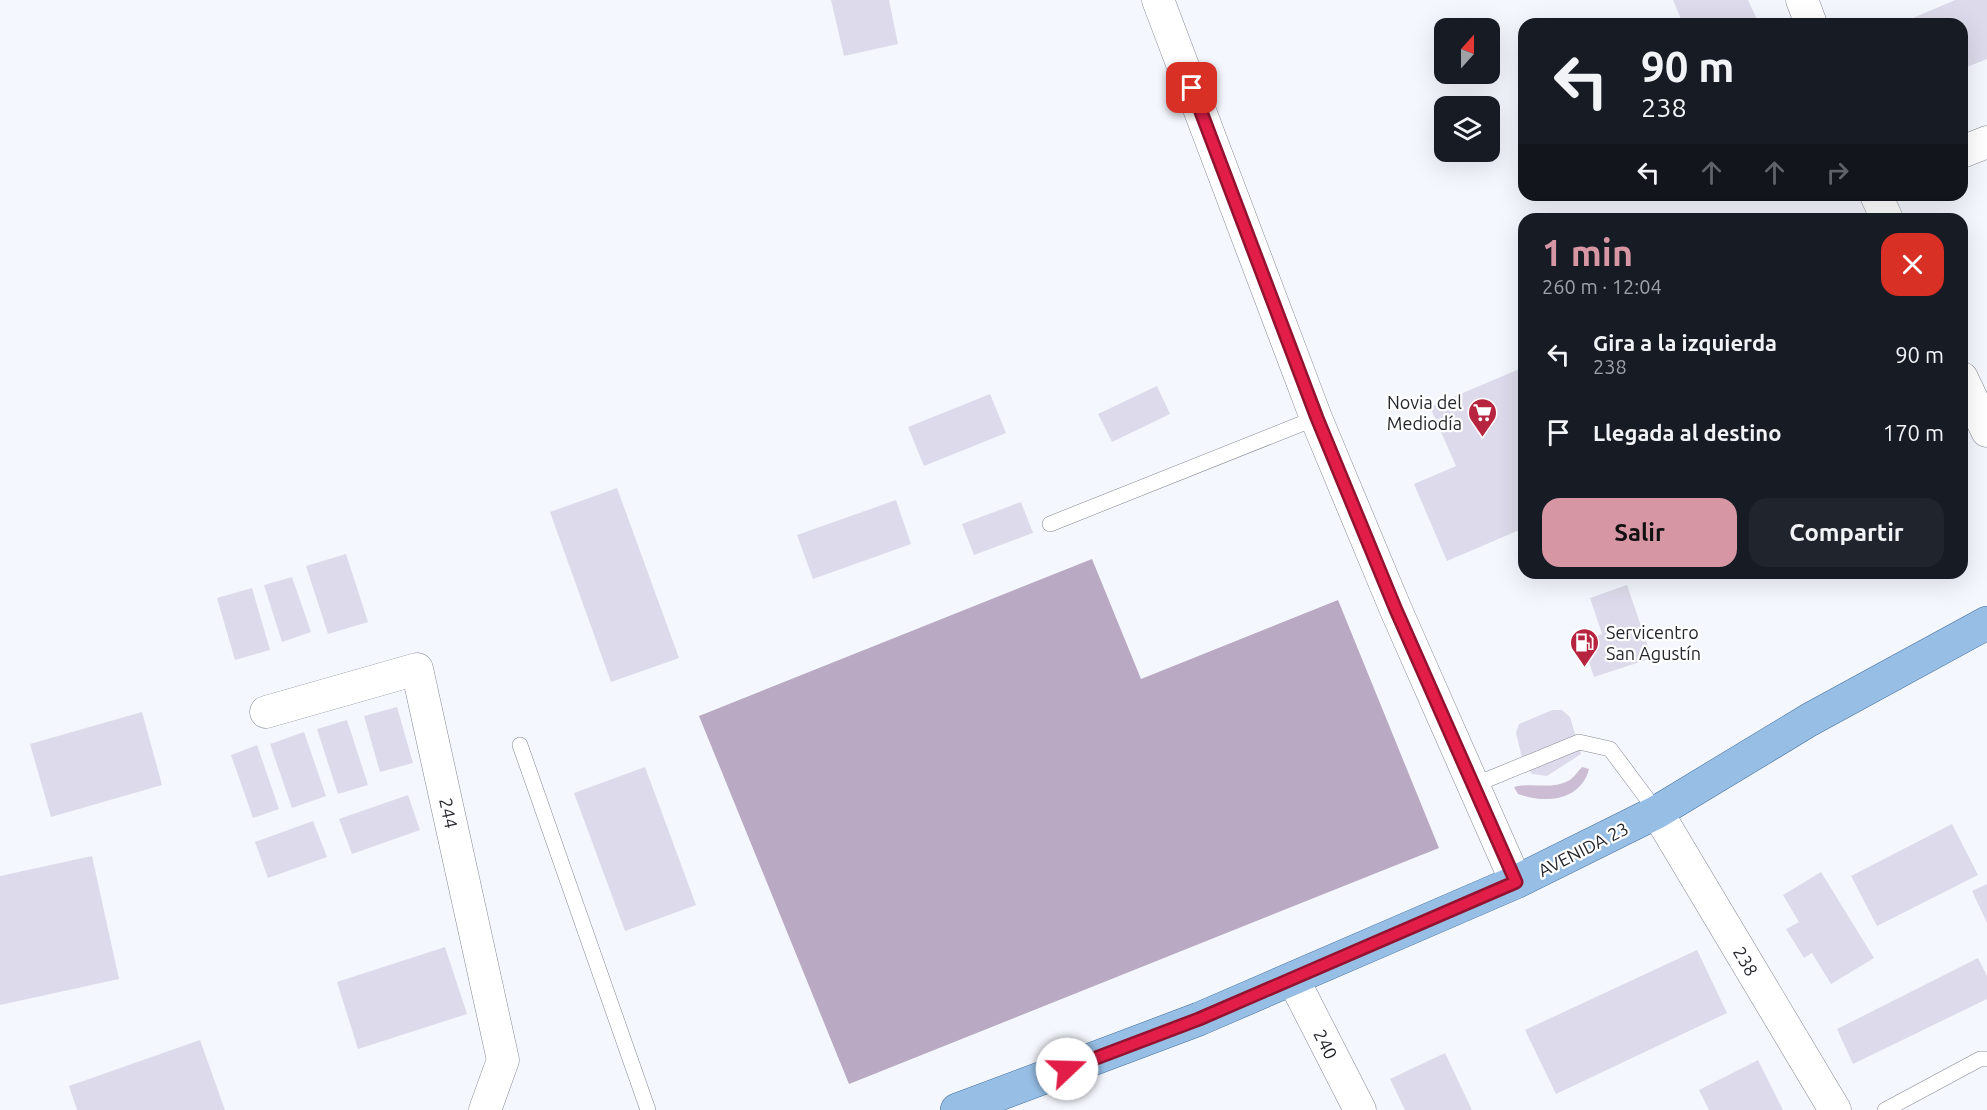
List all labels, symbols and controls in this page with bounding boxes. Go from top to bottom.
north arrow [1434,18,1500,84]
map controls [1434,18,1500,162]
icon: left [1542,42,1620,120]
text: 90 m [1641,43,1735,90]
pin [1166,62,1217,113]
icon: arrive [1175,71,1208,104]
text: 238 [1641,92,1687,122]
button: layers [1434,96,1500,162]
icon: left [1632,156,1665,189]
icon: ahead [1695,156,1728,189]
icon: ahead [1758,156,1791,189]
icon: right [1821,156,1854,189]
text: 1 min [1542,232,1633,273]
button: close [1881,233,1944,296]
text: 260 m · 12:04 [1542,275,1662,298]
text: Gira a la izquierda [1593,330,1777,355]
icon: left [1542,338,1575,371]
text: 90 m [1895,342,1944,367]
text: 238 [1593,355,1627,378]
place label: Novia del Mediodía [1387,392,1462,433]
supermarket icon: Novia del Mediodía [1467,396,1499,438]
icon: arrive [1542,416,1575,449]
text: Llegada al destino [1593,420,1781,445]
text: 170 m [1883,420,1944,445]
button: Salir [1542,498,1737,567]
button: Compartir [1749,498,1944,567]
place label: Servicentro San Agustín [1606,622,1701,663]
fuel station icon: Servicentro San Agustín [1569,626,1601,668]
street label: 244 [436,796,462,830]
street label: AVENIDA 23 [1535,818,1631,880]
street label: 238 [1730,943,1762,979]
street label: 240 [1310,1026,1342,1062]
position arrow [1035,1037,1099,1101]

